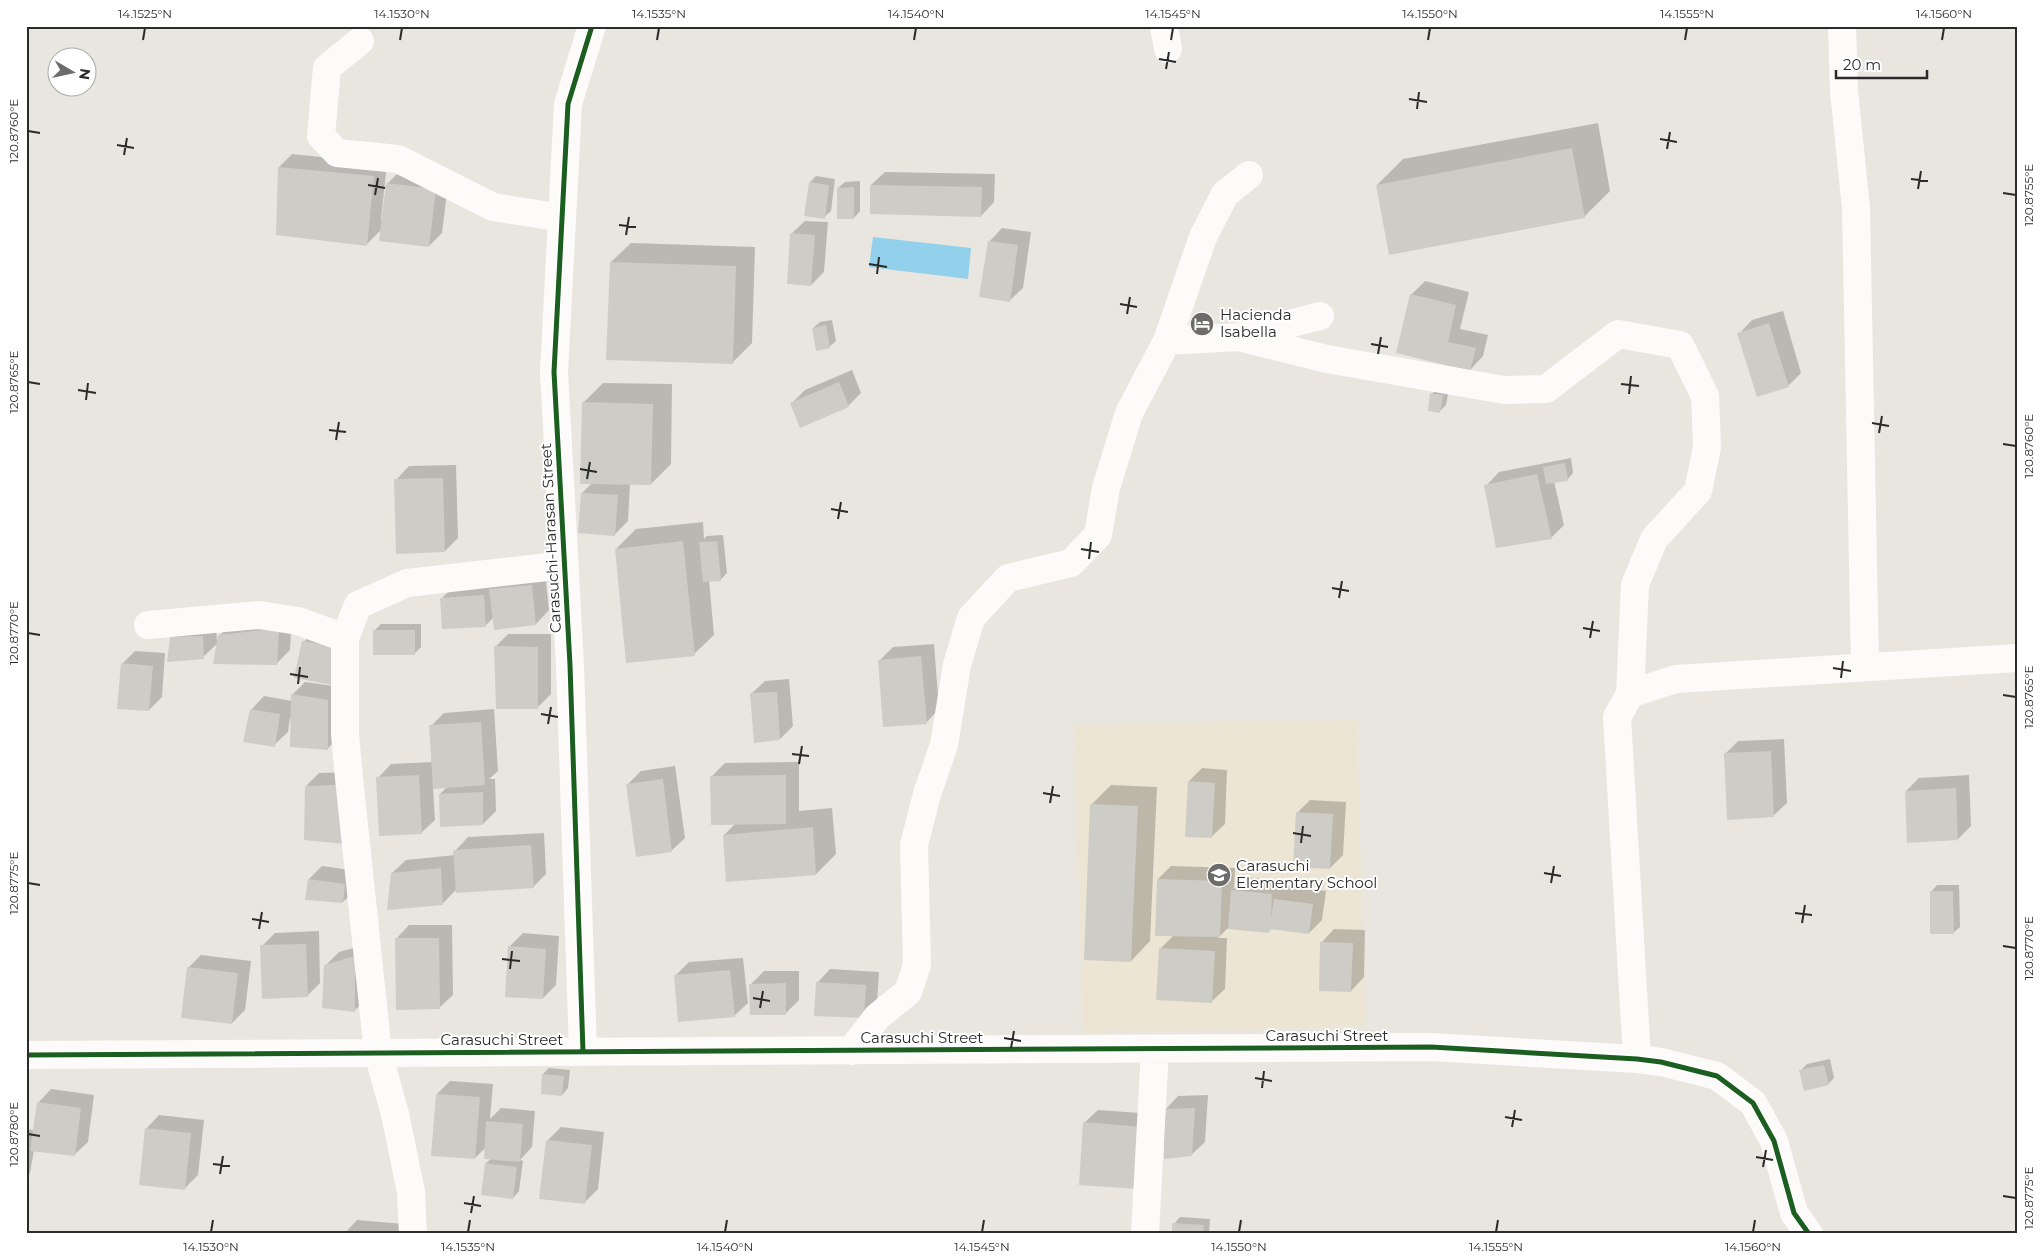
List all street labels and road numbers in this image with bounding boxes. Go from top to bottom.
street label: Carasuchi-Harasan Street [536,443,565,633]
street label: Carasuchi Street [1266,1026,1388,1045]
street label: Carasuchi Street [861,1028,983,1047]
street label: Carasuchi Street [441,1030,563,1049]

